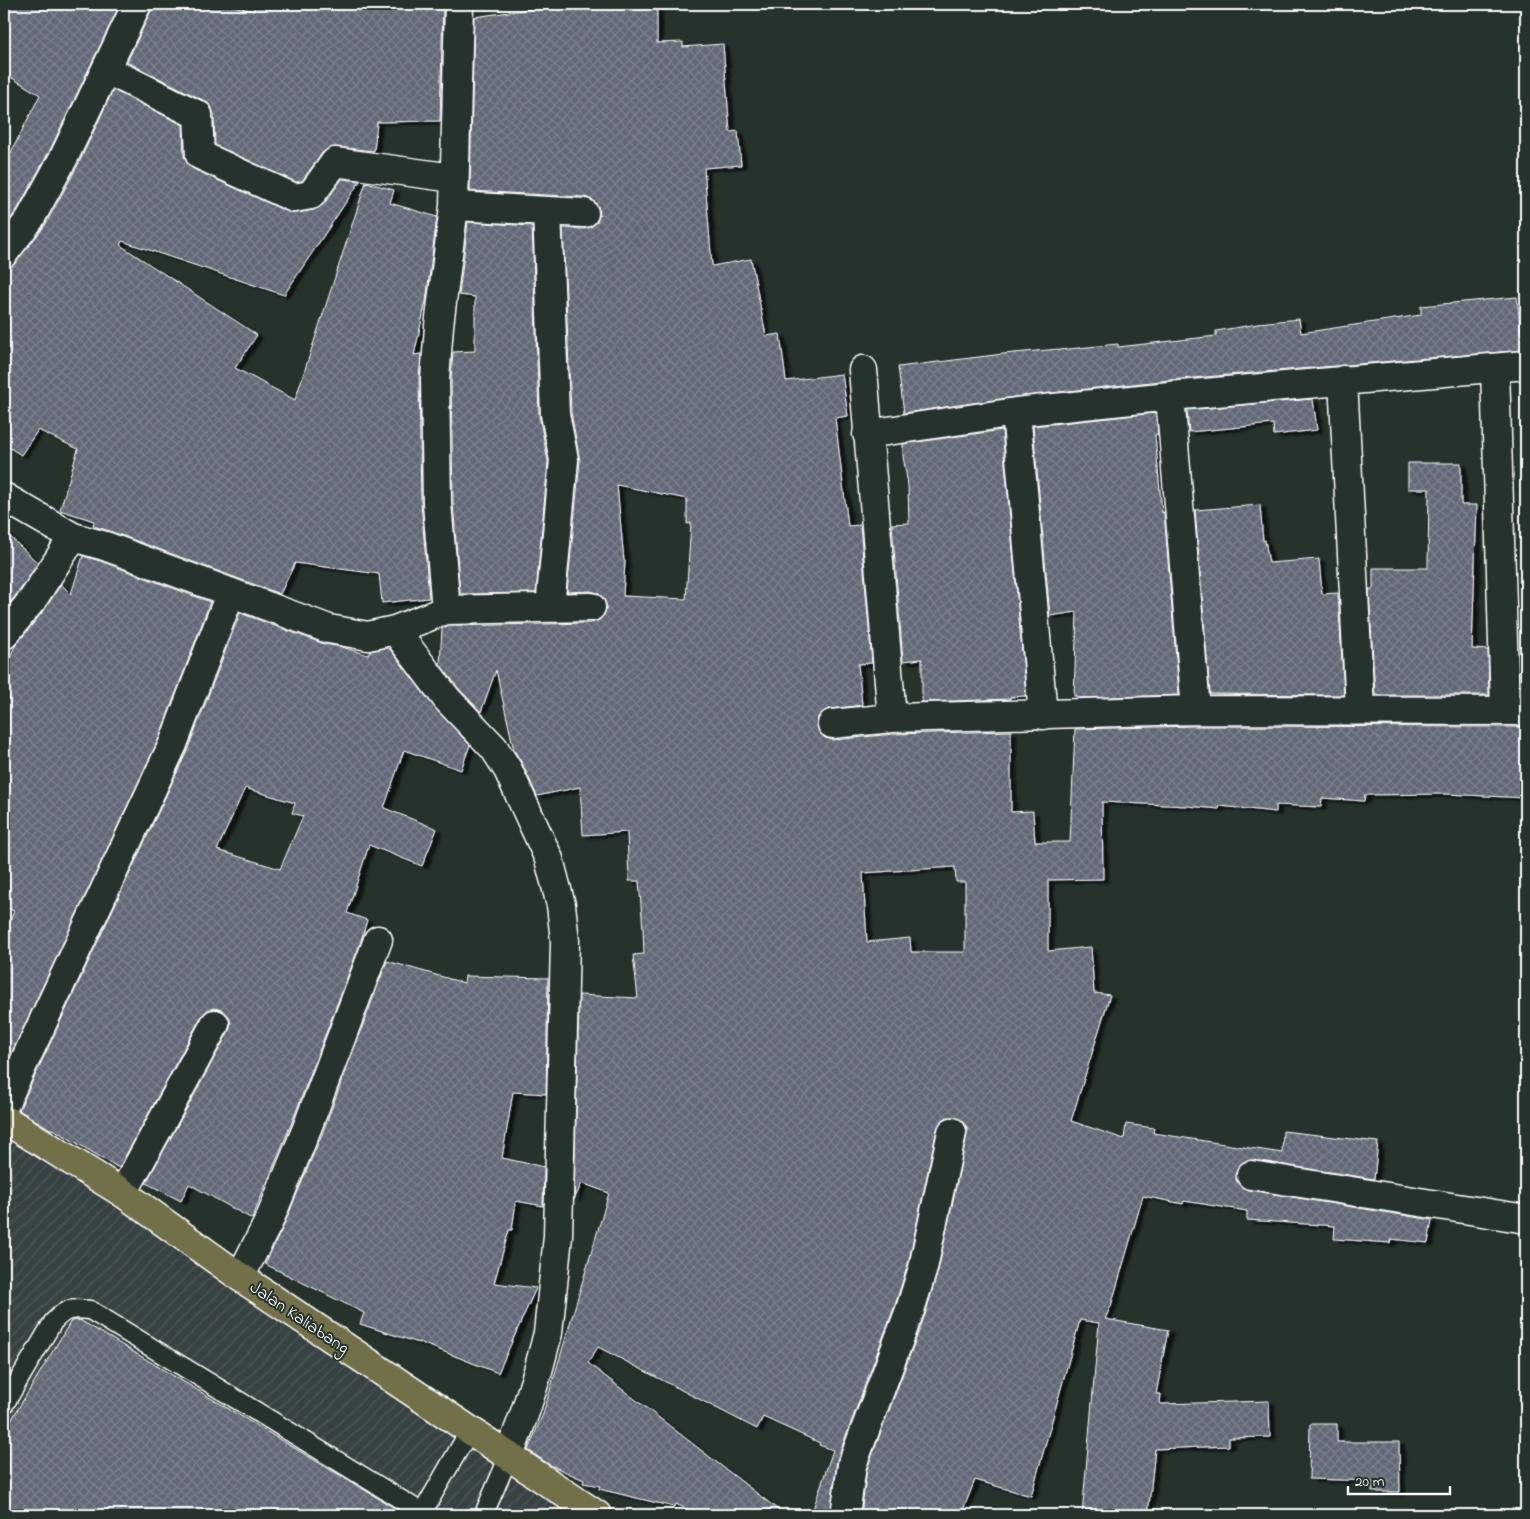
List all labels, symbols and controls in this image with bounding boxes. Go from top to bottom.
street label: Jalan Kaliabang [243,1276,354,1362]
scale bar [1348,1464,1450,1496]
text: 20 m [1355,1471,1385,1493]

